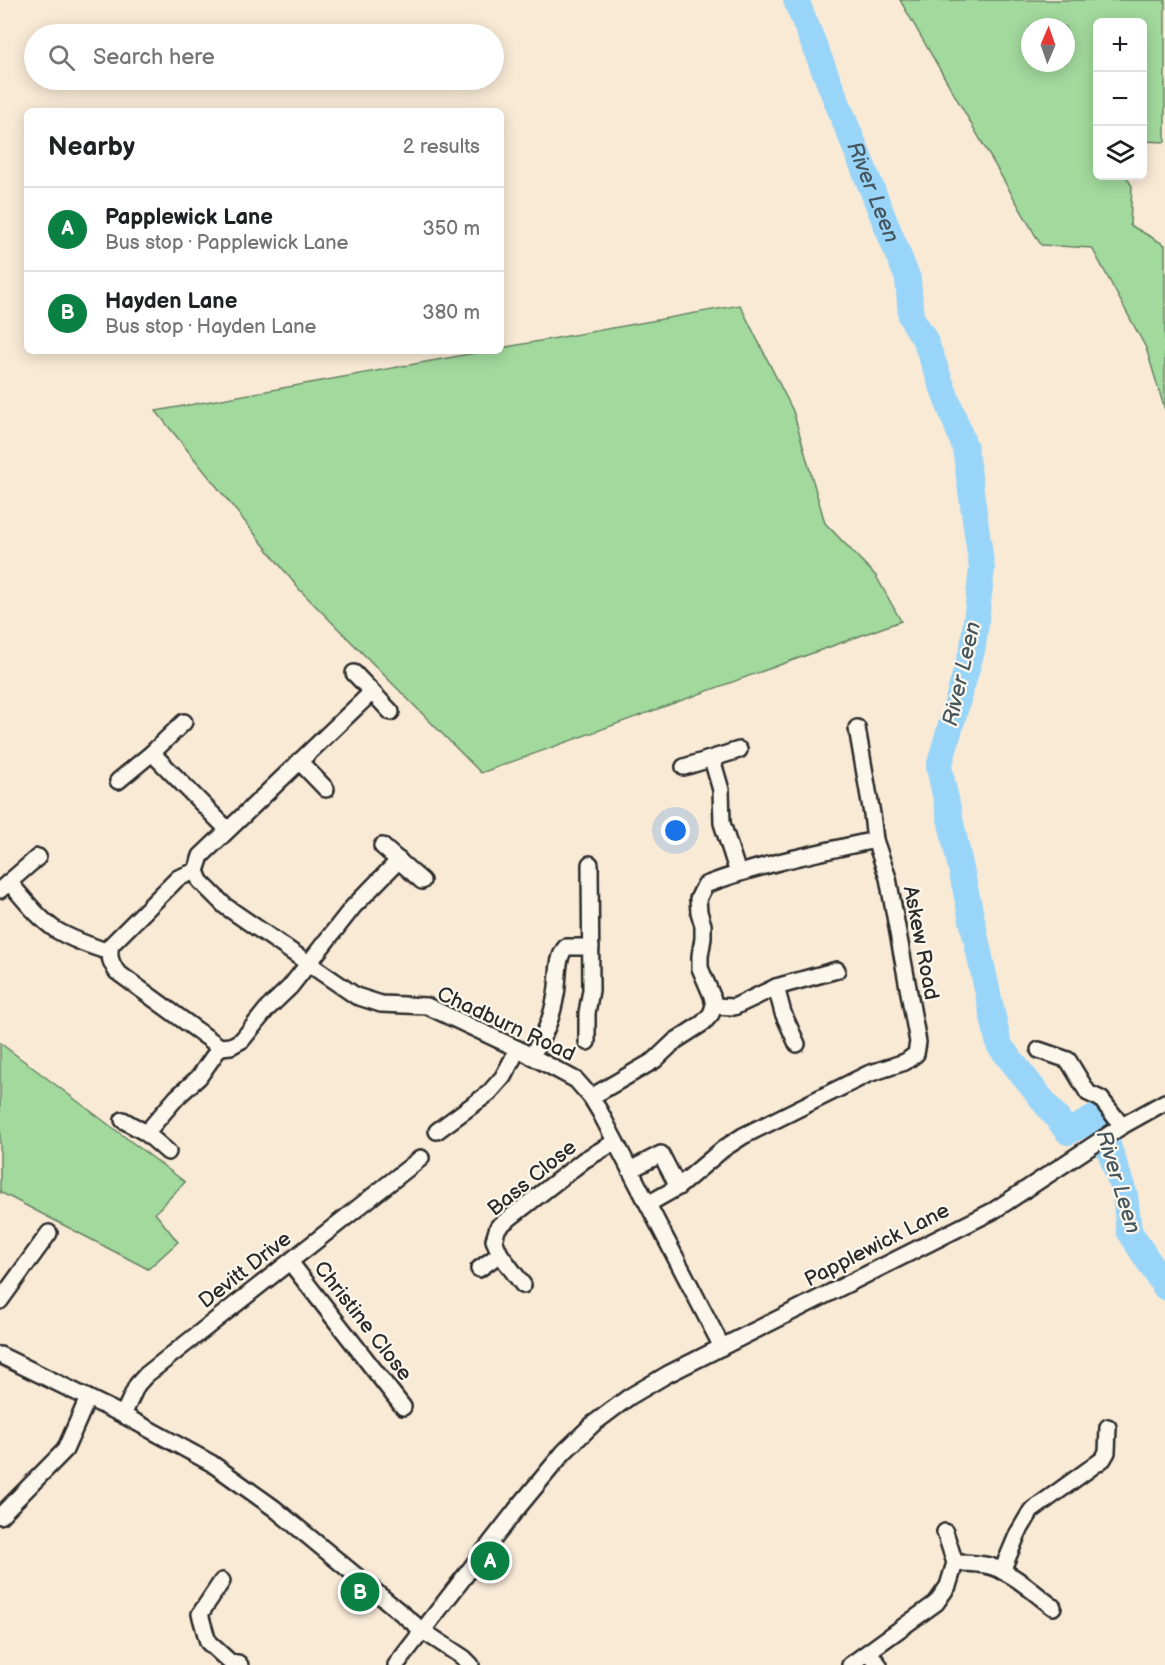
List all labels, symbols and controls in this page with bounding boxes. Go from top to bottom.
north arrow [1021,18,1075,72]
map controls [1093,18,1147,180]
button: + [1093,18,1147,72]
search box [24,24,504,90]
icon: search [45,41,78,74]
text: Search here [93,44,215,71]
button: − [1093,72,1147,126]
button: layers [1093,126,1147,180]
text: Nearby [48,132,135,163]
text: 2 results [403,135,480,159]
water label: River Leen [841,138,905,247]
text: Papplewick Lane [105,204,273,231]
text: A [61,217,74,241]
text: 350 m [423,217,480,241]
text: Bus stop · Papplewick Lane [105,231,348,255]
text: Hayden Lane [105,288,237,315]
text: B [60,301,75,325]
text: 380 m [422,301,480,325]
text: Bus stop · Hayden Lane [105,315,316,339]
water label: River Leen [937,619,987,729]
your location [661,816,690,845]
street label: Askew Road [898,884,944,1002]
street label: Chadburn Road [433,981,579,1067]
water label: River Leen [1090,1127,1146,1237]
street label: Bass Close [483,1135,581,1221]
street label: Papplewick Lane [800,1198,954,1292]
street label: Devitt Drive [194,1226,296,1314]
street label: Christine Close [309,1256,417,1386]
pin: A [470,1538,510,1584]
pin: B [340,1570,380,1614]

